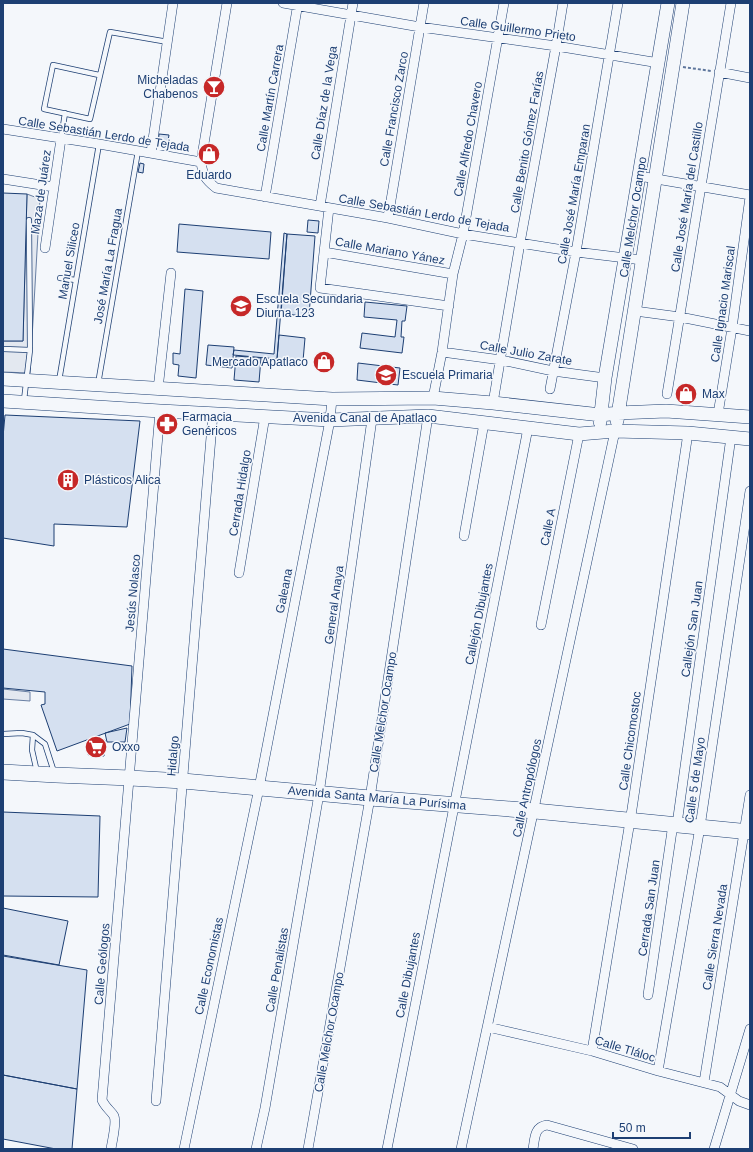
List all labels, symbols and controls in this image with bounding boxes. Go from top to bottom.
street label: Calle Guillermo Prieto [459,14,577,44]
street label: Calle Martín Carrera [254,43,286,153]
street label: Calle Díaz de la Vega [308,45,340,161]
street label: Calle Francisco Zarco [377,50,411,168]
street label: Calle Benito Gómez Farías [508,70,546,214]
place label: Micheladas Chabenos [137,73,198,101]
bar icon: Micheladas Chabenos [201,74,227,100]
street label: Calle Alfredo Chavero [451,80,485,198]
street label: Calle Sebastián Lerdo de Tejada [17,114,191,155]
street label: Calle José María del Castillo [668,120,706,273]
street label: Calle José María Emparan [555,123,593,265]
shop icon: Eduardo [196,141,222,167]
street label: Maza de Juárez [28,149,54,235]
street label: Calle Melchor Ocampo [617,155,650,278]
place label: Eduardo [186,168,232,182]
street label: Calle Sebastián Lerdo de Tejada [337,191,511,235]
street label: José María La Fragua [91,207,125,325]
street label: Manuel Siliceo [55,221,83,301]
street label: Calle Mariano Yánez [334,234,446,268]
street label: Calle Ignacio Mariscal [708,245,738,363]
place label: Escuela Secundaria Diurna 123 [256,292,363,320]
school or university icon: Escuela Secundaria Diurna 123 [228,293,254,319]
street label: Calle Julio Zarate [479,338,574,368]
shop icon: Mercado Apatlaco [311,349,337,375]
place label: Mercado Apatlaco [212,355,308,369]
school or university icon: Escuela Primaria [373,362,399,388]
place label: Escuela Primaria [402,368,493,382]
shop icon: Max [673,381,699,407]
place label: Max [702,387,725,401]
place label: Farmacia Genéricos [182,410,237,438]
pharmacy icon: Farmacia Genéricos [154,411,180,437]
street label: Avenida Canal de Apatlaco [293,411,437,425]
street label: Cerrada Hidalgo [226,448,254,537]
building icon: Plásticos Alica [55,467,81,493]
place label: Plásticos Alica [84,473,161,487]
street label: Calle A [538,507,558,547]
street label: Jesús Nolasco [123,553,143,632]
street label: Callejón Dibujantes [462,562,496,666]
street label: General Anaya [322,564,347,645]
street label: Galeana [273,567,295,615]
street label: Callejón San Juan [678,580,706,678]
street label: Calle Melchor Ocampo [367,650,400,773]
street label: Calle Chicomostoc [616,690,644,792]
supermarket icon: Oxxo [83,734,109,760]
street label: Hidalgo [164,735,182,777]
street label: Calle 5 de Mayo [682,736,708,824]
street label: Calle Antropólogos [510,737,544,839]
place label: Oxxo [112,740,140,754]
street label: Avenida Santa María La Purísima [287,783,467,813]
street label: Cerrada San Juan [635,859,663,957]
street label: Calle Sierra Nevada [700,883,730,991]
street label: Calle Economistas [192,916,226,1016]
street label: Calle Geólogos [91,923,113,1005]
street label: Calle Penalistas [263,926,291,1014]
street label: Calle Dibujantes [393,931,423,1019]
street label: Calle Melchor Ocampo [312,970,347,1093]
street label: Calle Tláloc [593,1033,657,1065]
scale bar [613,1114,690,1140]
text: 50 m [619,1121,646,1135]

